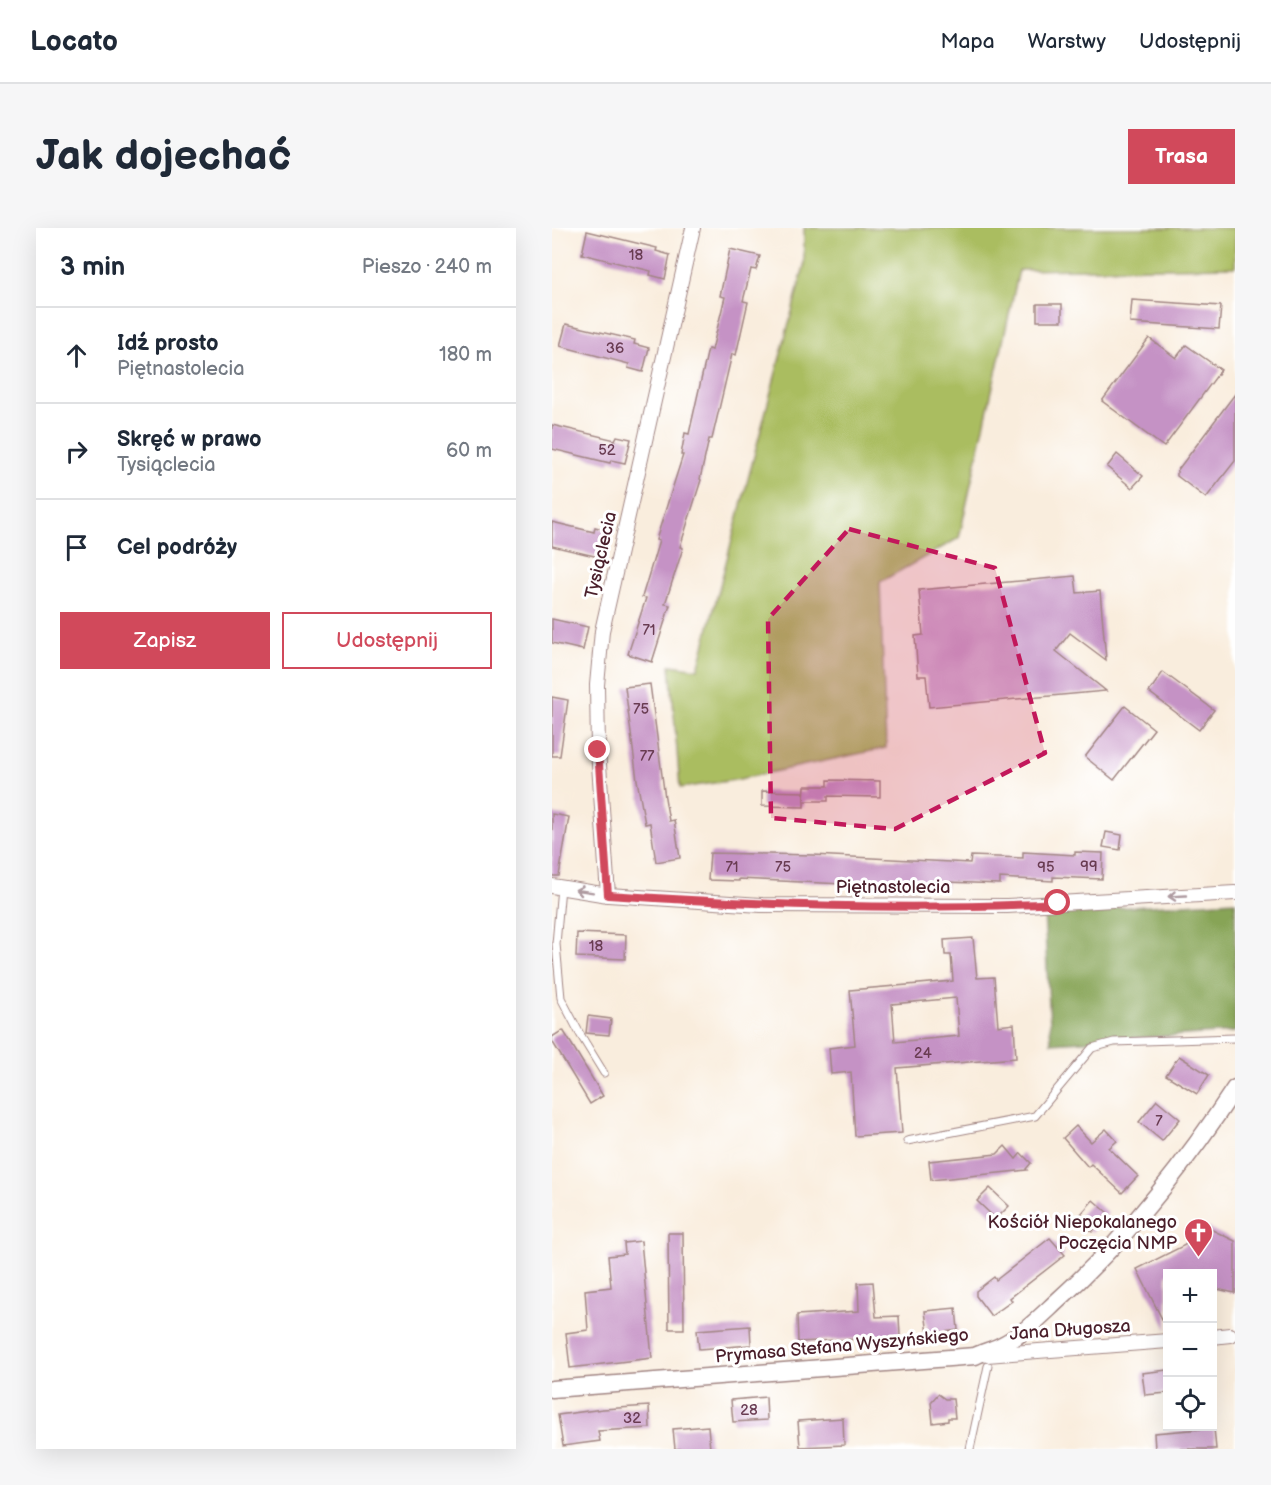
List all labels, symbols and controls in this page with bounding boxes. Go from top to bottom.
text: Locato [30,25,118,58]
text: Mapa [941,29,995,54]
text: Warstwy [1028,29,1106,54]
text: Udostępnij [1139,29,1241,54]
button: Trasa [1128,129,1235,184]
text: Jak dojechać [36,131,291,182]
house number: 18 [629,246,644,265]
text: 3 min [60,252,125,283]
text: Pieszo · 240 m [362,255,492,279]
text: Idź prosto [117,330,219,357]
icon: ahead [60,339,93,372]
house number: 36 [606,339,624,358]
text: 180 m [439,343,492,367]
text: Piętnastolecia [117,357,244,381]
text: Skręć w prawo [117,426,262,453]
icon: right [60,435,93,468]
text: 60 m [446,439,492,463]
house number: 52 [598,441,616,460]
text: Tysiąclecia [117,453,216,477]
street label: Tysiąclecia [581,509,621,601]
icon: arrive [60,531,93,564]
text: Cel podróży [117,534,237,561]
button: Zapisz [60,612,270,669]
button: Udostępnij [282,612,492,669]
house number: 71 [642,621,656,640]
house number: 75 [633,700,649,719]
route end [584,736,610,762]
house number: 77 [640,747,655,766]
house number: 99 [1080,857,1098,876]
house number: 71 [725,858,739,877]
house number: 75 [775,858,791,877]
house number: 95 [1037,858,1055,877]
street label: Piętnastolecia [836,877,950,898]
one-way arrow [574,885,594,896]
route start [1044,889,1070,915]
one-way arrow [1167,891,1187,902]
house number: 18 [589,937,604,956]
house number: 24 [914,1044,932,1063]
house number: 7 [1155,1112,1163,1131]
place label: Kościół Niepokalanego Poczęcia NMP [988,1212,1178,1254]
church icon: Kościół Niepokalanego Poczęcia NMP [1182,1216,1214,1258]
map controls [1163,1269,1217,1431]
button: + [1163,1269,1217,1323]
street label: Jana Długosza [1009,1315,1131,1345]
button: − [1163,1323,1217,1377]
street label: Prymasa Stefana Wyszyńskiego [714,1324,970,1368]
button: locate [1163,1377,1217,1431]
house number: 28 [740,1401,758,1420]
house number: 32 [623,1409,641,1428]

